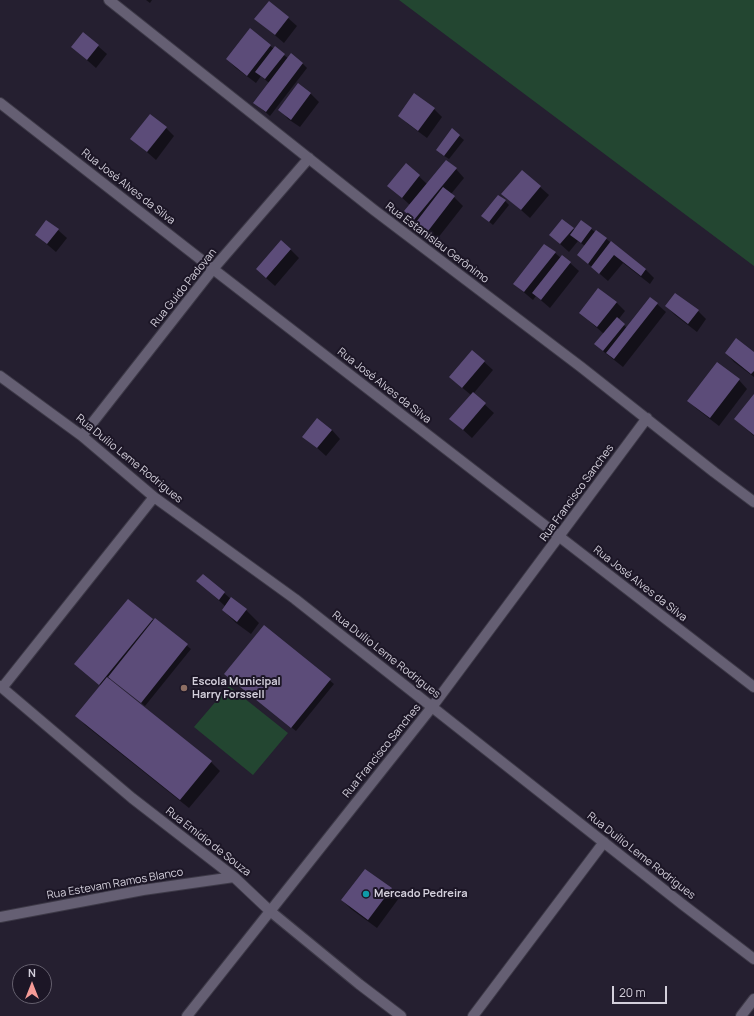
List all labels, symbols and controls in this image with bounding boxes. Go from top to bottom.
street label: Rua José Alves da Silva [79,146,177,228]
street label: Rua Estanislau Gerônimo [383,200,491,286]
street label: Rua Guido Padovan [148,246,220,330]
street label: Rua José Alves da Silva [335,345,433,427]
street label: Rua Duílio Leme Rodrigues [73,412,185,506]
street label: Rua Francisco Sanches [537,442,617,544]
street label: Rua José Alves da Silva [591,543,689,625]
street label: Rua Duílio Leme Rodrigues [329,609,443,701]
place label: Escola Municipal Harry Forssell [192,675,281,701]
marker: Escola Municipal Harry Forssell [179,683,189,693]
street label: Rua Francisco Sanches [340,701,424,801]
street label: Rua Emídio de Souza [163,805,253,879]
street label: Rua Duílio Leme Rodrigues [584,810,698,902]
street label: Rua Estevam Ramos Blanco [46,865,184,903]
place label: Mercado Pedreira [374,887,468,901]
marker: Mercado Pedreira [361,889,371,899]
north arrow [12,964,52,1004]
text: N [28,965,36,980]
scale bar [614,978,669,1004]
text: 20 m [619,984,646,1001]

